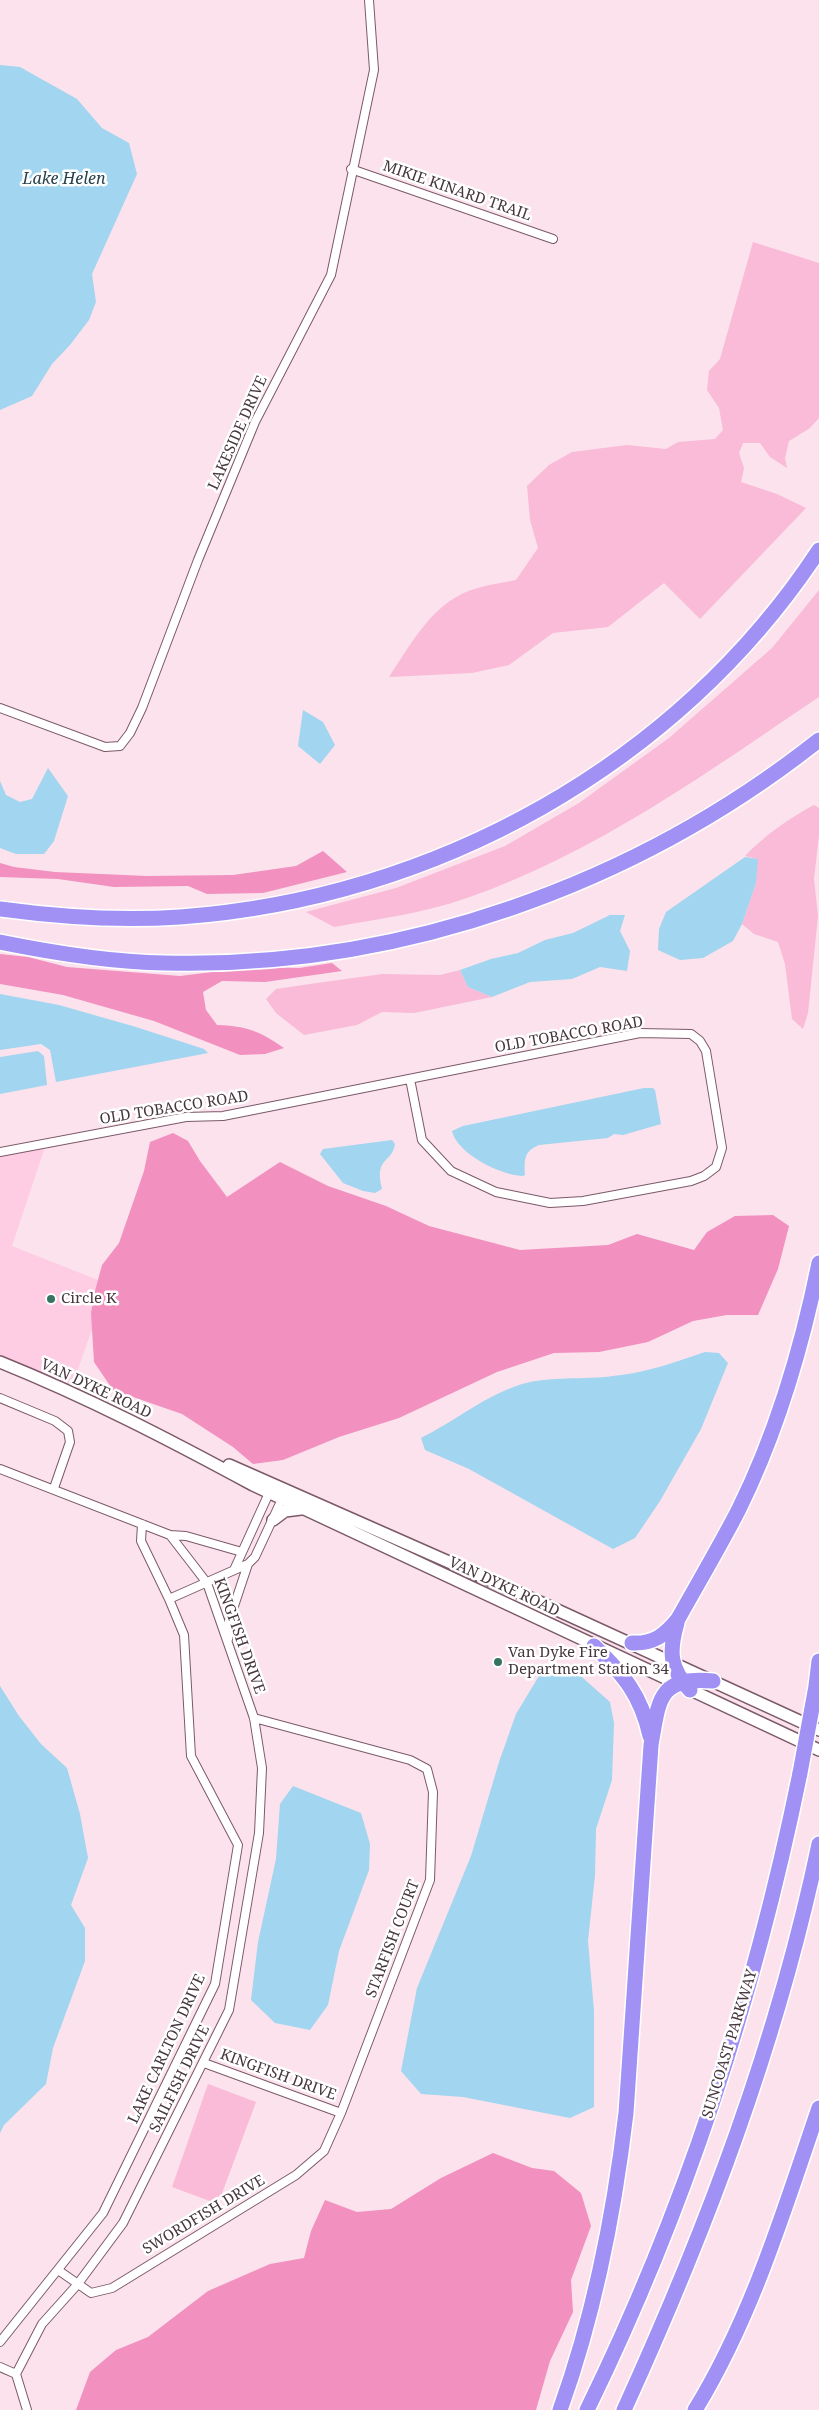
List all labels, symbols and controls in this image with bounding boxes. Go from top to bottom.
street label: MIKIE KINARD TRAIL [380,157,534,225]
water label: Lake Helen [23,169,105,189]
street label: LAKESIDE DRIVE [205,373,271,493]
street label: OLD TOBACCO ROAD [493,1013,645,1057]
street label: OLD TOBACCO ROAD [98,1087,250,1129]
place label: Circle K [61,1290,117,1308]
marker: Circle K [45,1293,57,1305]
street label: VAN DYKE ROAD [38,1355,154,1423]
street label: VAN DYKE ROAD [446,1553,562,1621]
street label: KINGFISH DRIVE [210,1576,268,1696]
place label: Van Dyke Fire Department Station 34 [508,1644,669,1679]
marker: Van Dyke Fire Department Station 34 [492,1656,504,1668]
street label: STARFISH COURT [362,1878,424,2000]
street label: SUNCOAST PARKWAY [699,1967,761,2121]
street label: LAKE CARLTON DRIVE [124,1971,210,2127]
street label: SAILFISH DRIVE [146,2022,214,2136]
street label: KINGFISH DRIVE [218,2046,338,2104]
street label: SWORDFISH DRIVE [140,2171,268,2259]

